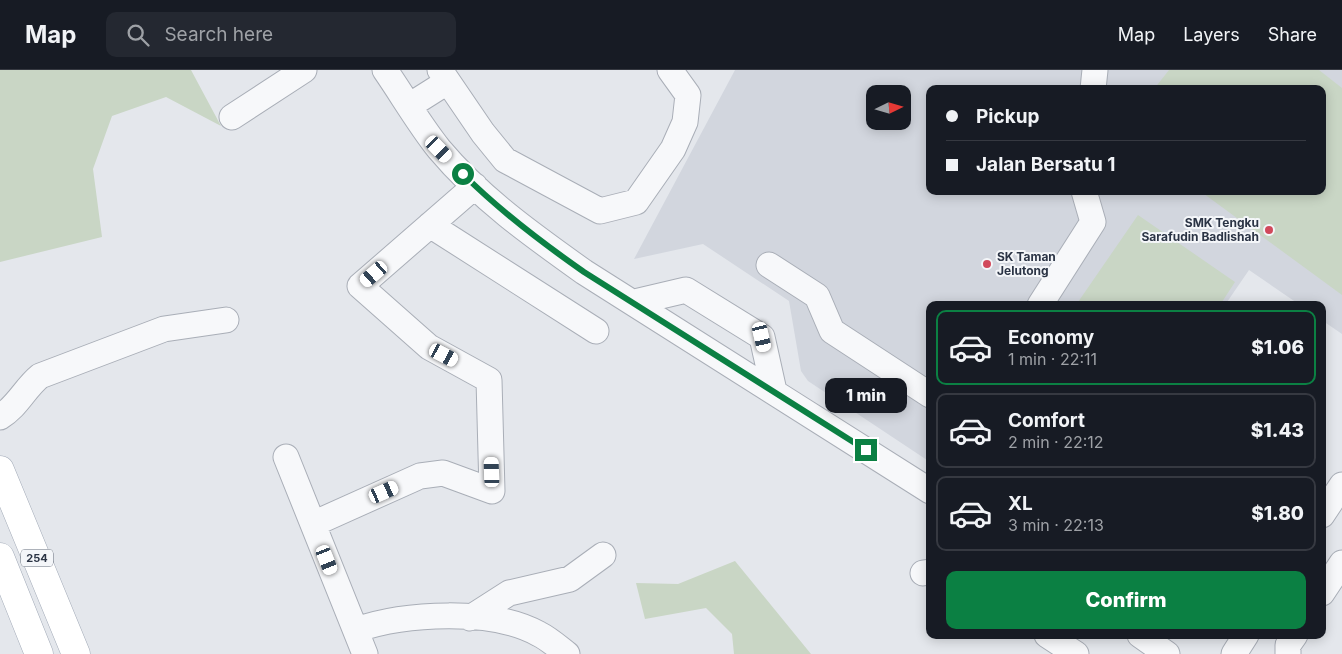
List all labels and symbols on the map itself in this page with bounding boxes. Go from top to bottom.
north arrow [866,85,911,130]
car [423,133,454,165]
route start [452,163,474,185]
place label: SMK Tengku Sarafudin Badlishah [1142,215,1259,244]
marker: SMK Tengku Sarafudin Badlishah [1263,224,1275,236]
place label: SK Taman Jelutong [997,249,1056,278]
car [357,258,390,290]
marker: SK Taman Jelutong [981,258,993,270]
car [751,321,772,353]
car [427,341,460,369]
callout: 1 min [825,378,907,412]
route end [855,439,877,461]
car [483,457,500,487]
car [367,479,400,505]
car [314,543,339,577]
road number: 254 [21,549,53,566]

